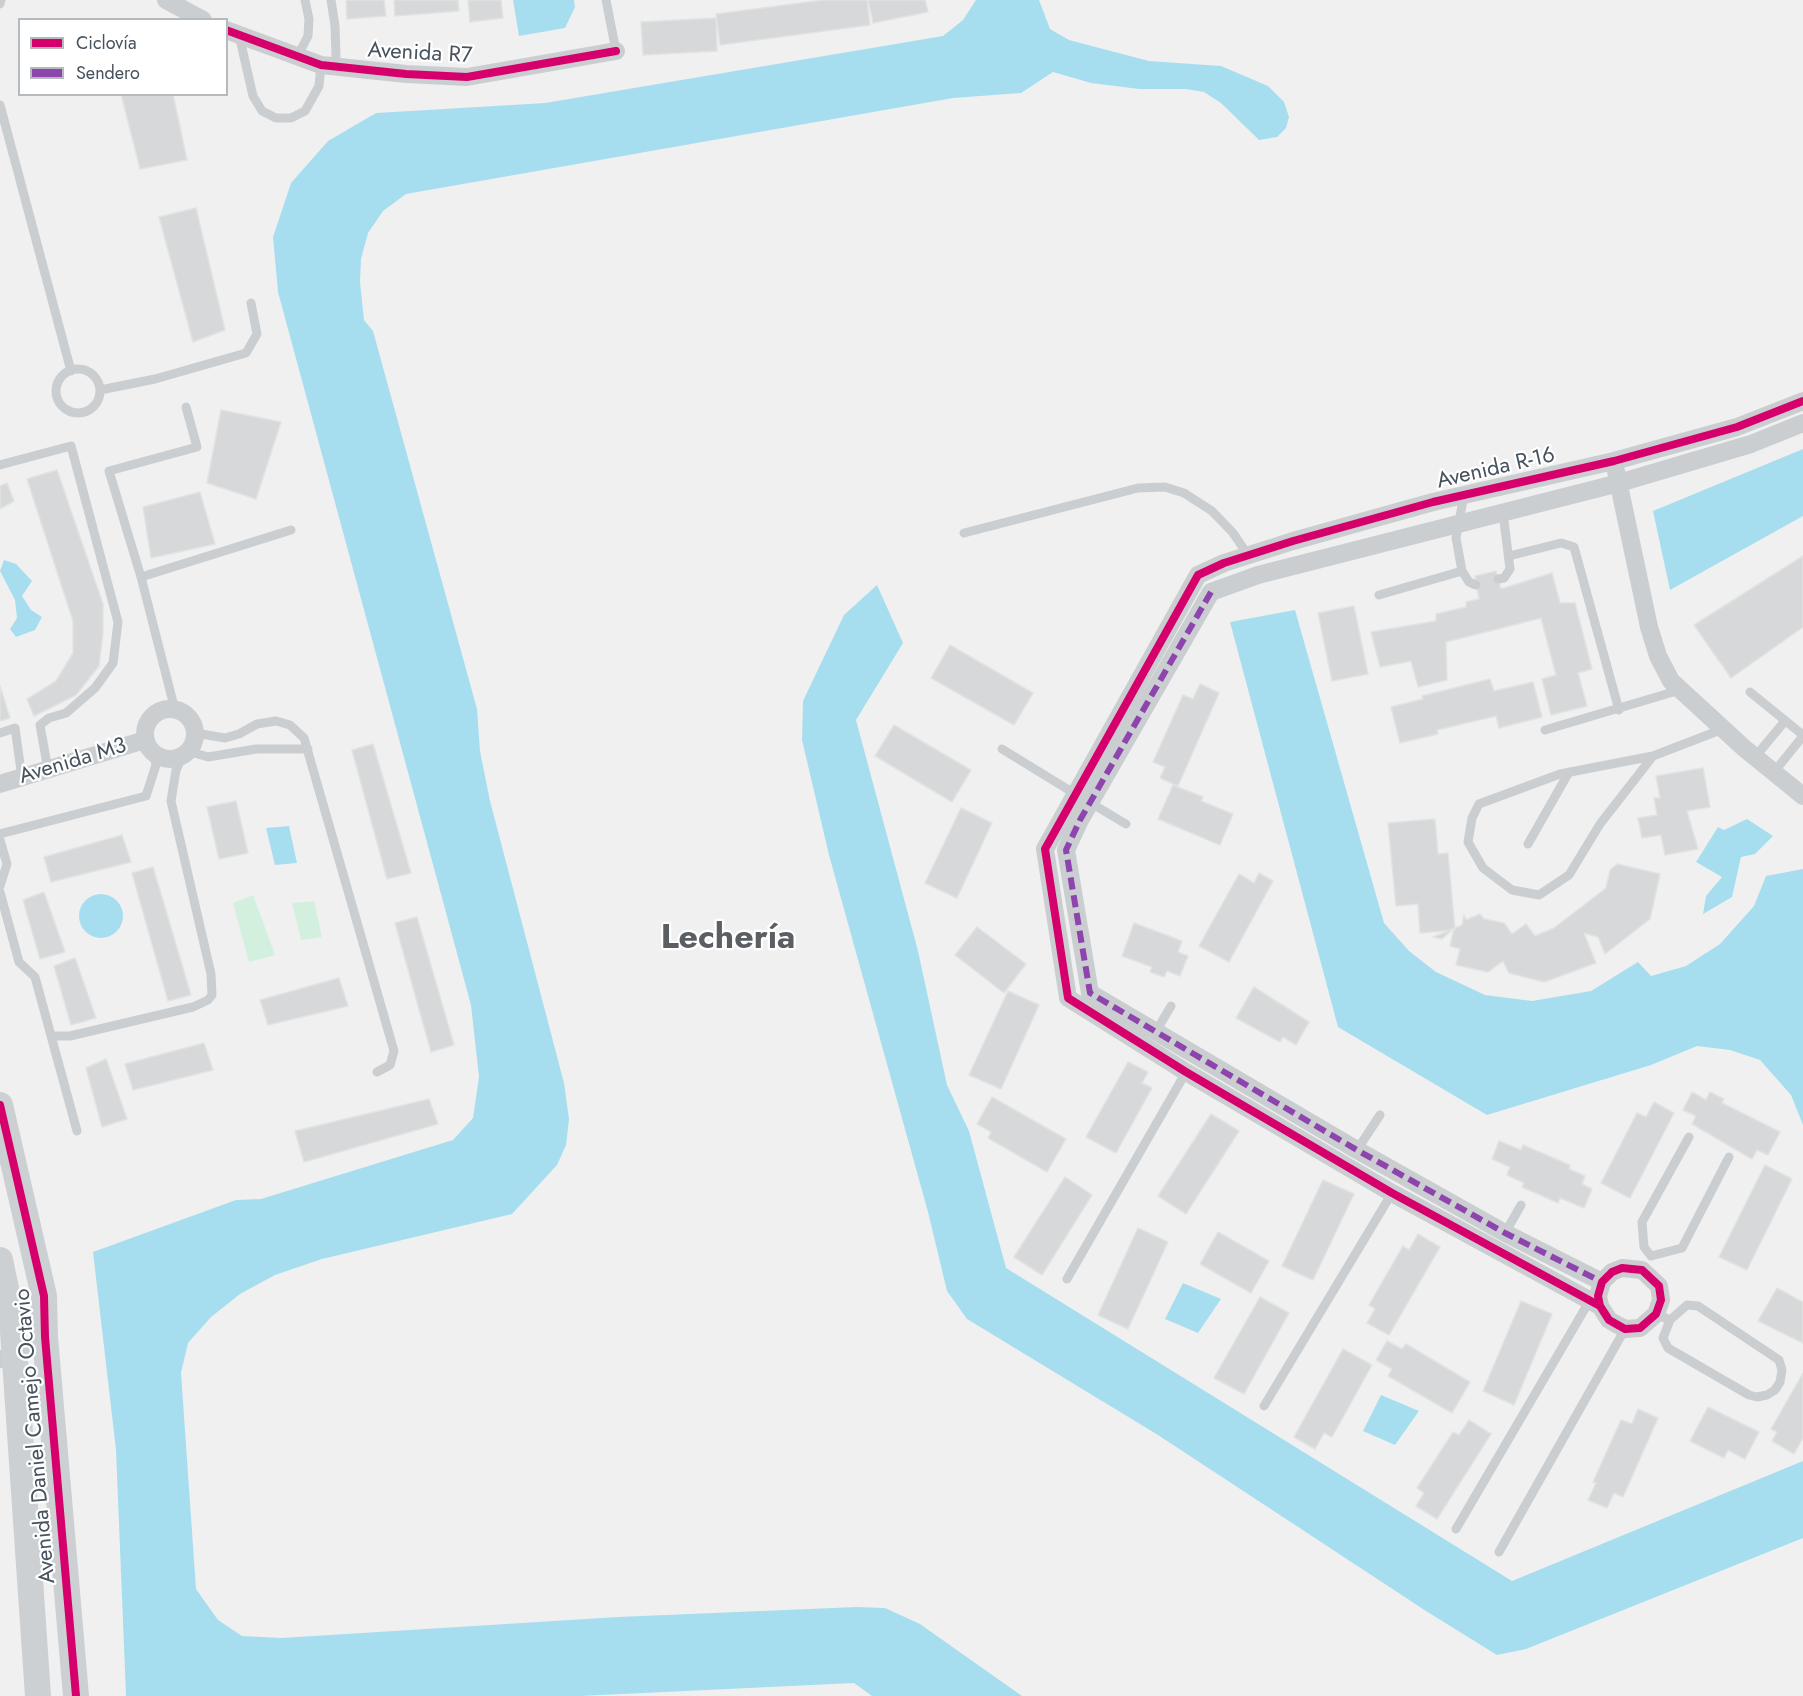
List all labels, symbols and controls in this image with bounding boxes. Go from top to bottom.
legend [18,18,228,96]
text: Ciclovía [76,30,137,56]
street label: Avenida R7 [367,38,473,70]
text: Sendero [76,60,140,86]
street label: Avenida R-16 [1434,443,1558,495]
street label: Avenida M3 [16,733,130,791]
district label: Lechería [661,920,795,960]
street label: Avenida Daniel Camejo Octavio [10,1287,62,1585]

